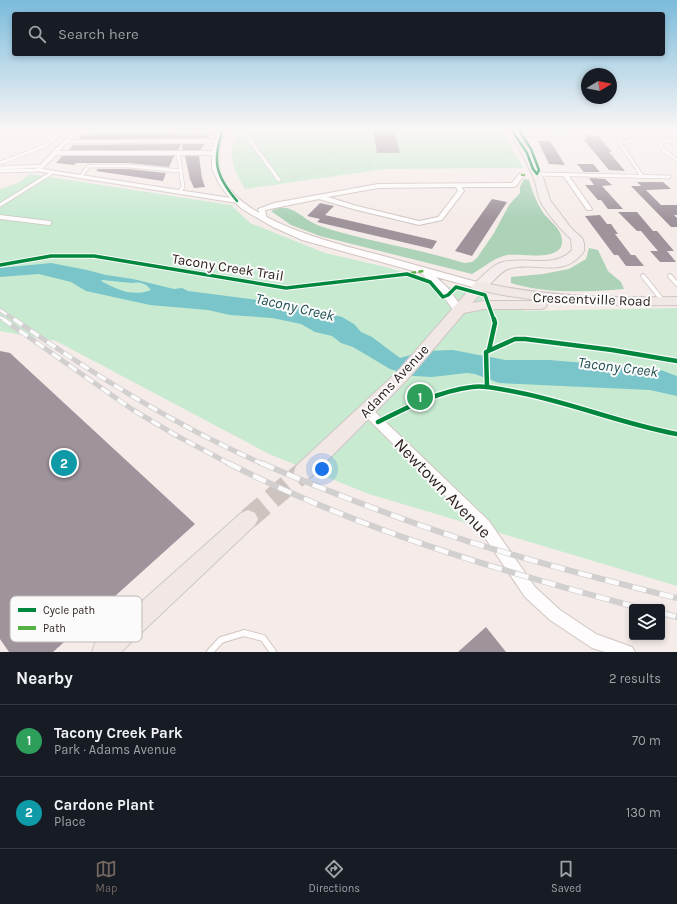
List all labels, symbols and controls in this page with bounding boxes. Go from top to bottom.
search box [12,12,665,56]
icon: search [26,23,48,45]
text: Search here [58,25,139,43]
north arrow [581,68,617,104]
street label: Tacony Creek Trail [171,250,285,285]
water label: Tacony Creek [254,289,337,325]
street label: Crescentville Road [533,289,651,310]
street label: Adams Avenue [356,341,433,421]
water label: Tacony Creek [577,353,659,381]
pin: 1 [407,382,433,412]
street label: Newtown Avenue [390,434,496,542]
pin: 2 [51,448,77,478]
your location [312,459,332,479]
legend [10,596,142,642]
text: Cycle path [43,604,95,617]
map controls [629,604,665,640]
button: layers [629,604,665,640]
text: Path [43,622,66,635]
text: Nearby [16,668,73,688]
text: 2 results [609,671,661,686]
text: Tacony Creek Park [54,724,183,742]
text: 1 [27,733,31,748]
text: 70 m [632,733,661,748]
text: Park · Adams Avenue [54,742,176,757]
text: Cardone Plant [54,796,154,814]
text: 2 [25,805,33,820]
text: 130 m [626,805,661,820]
text: Place [54,814,85,829]
tab: Map [95,858,117,895]
tab: Directions [308,858,360,895]
tab: Saved [551,858,582,895]

